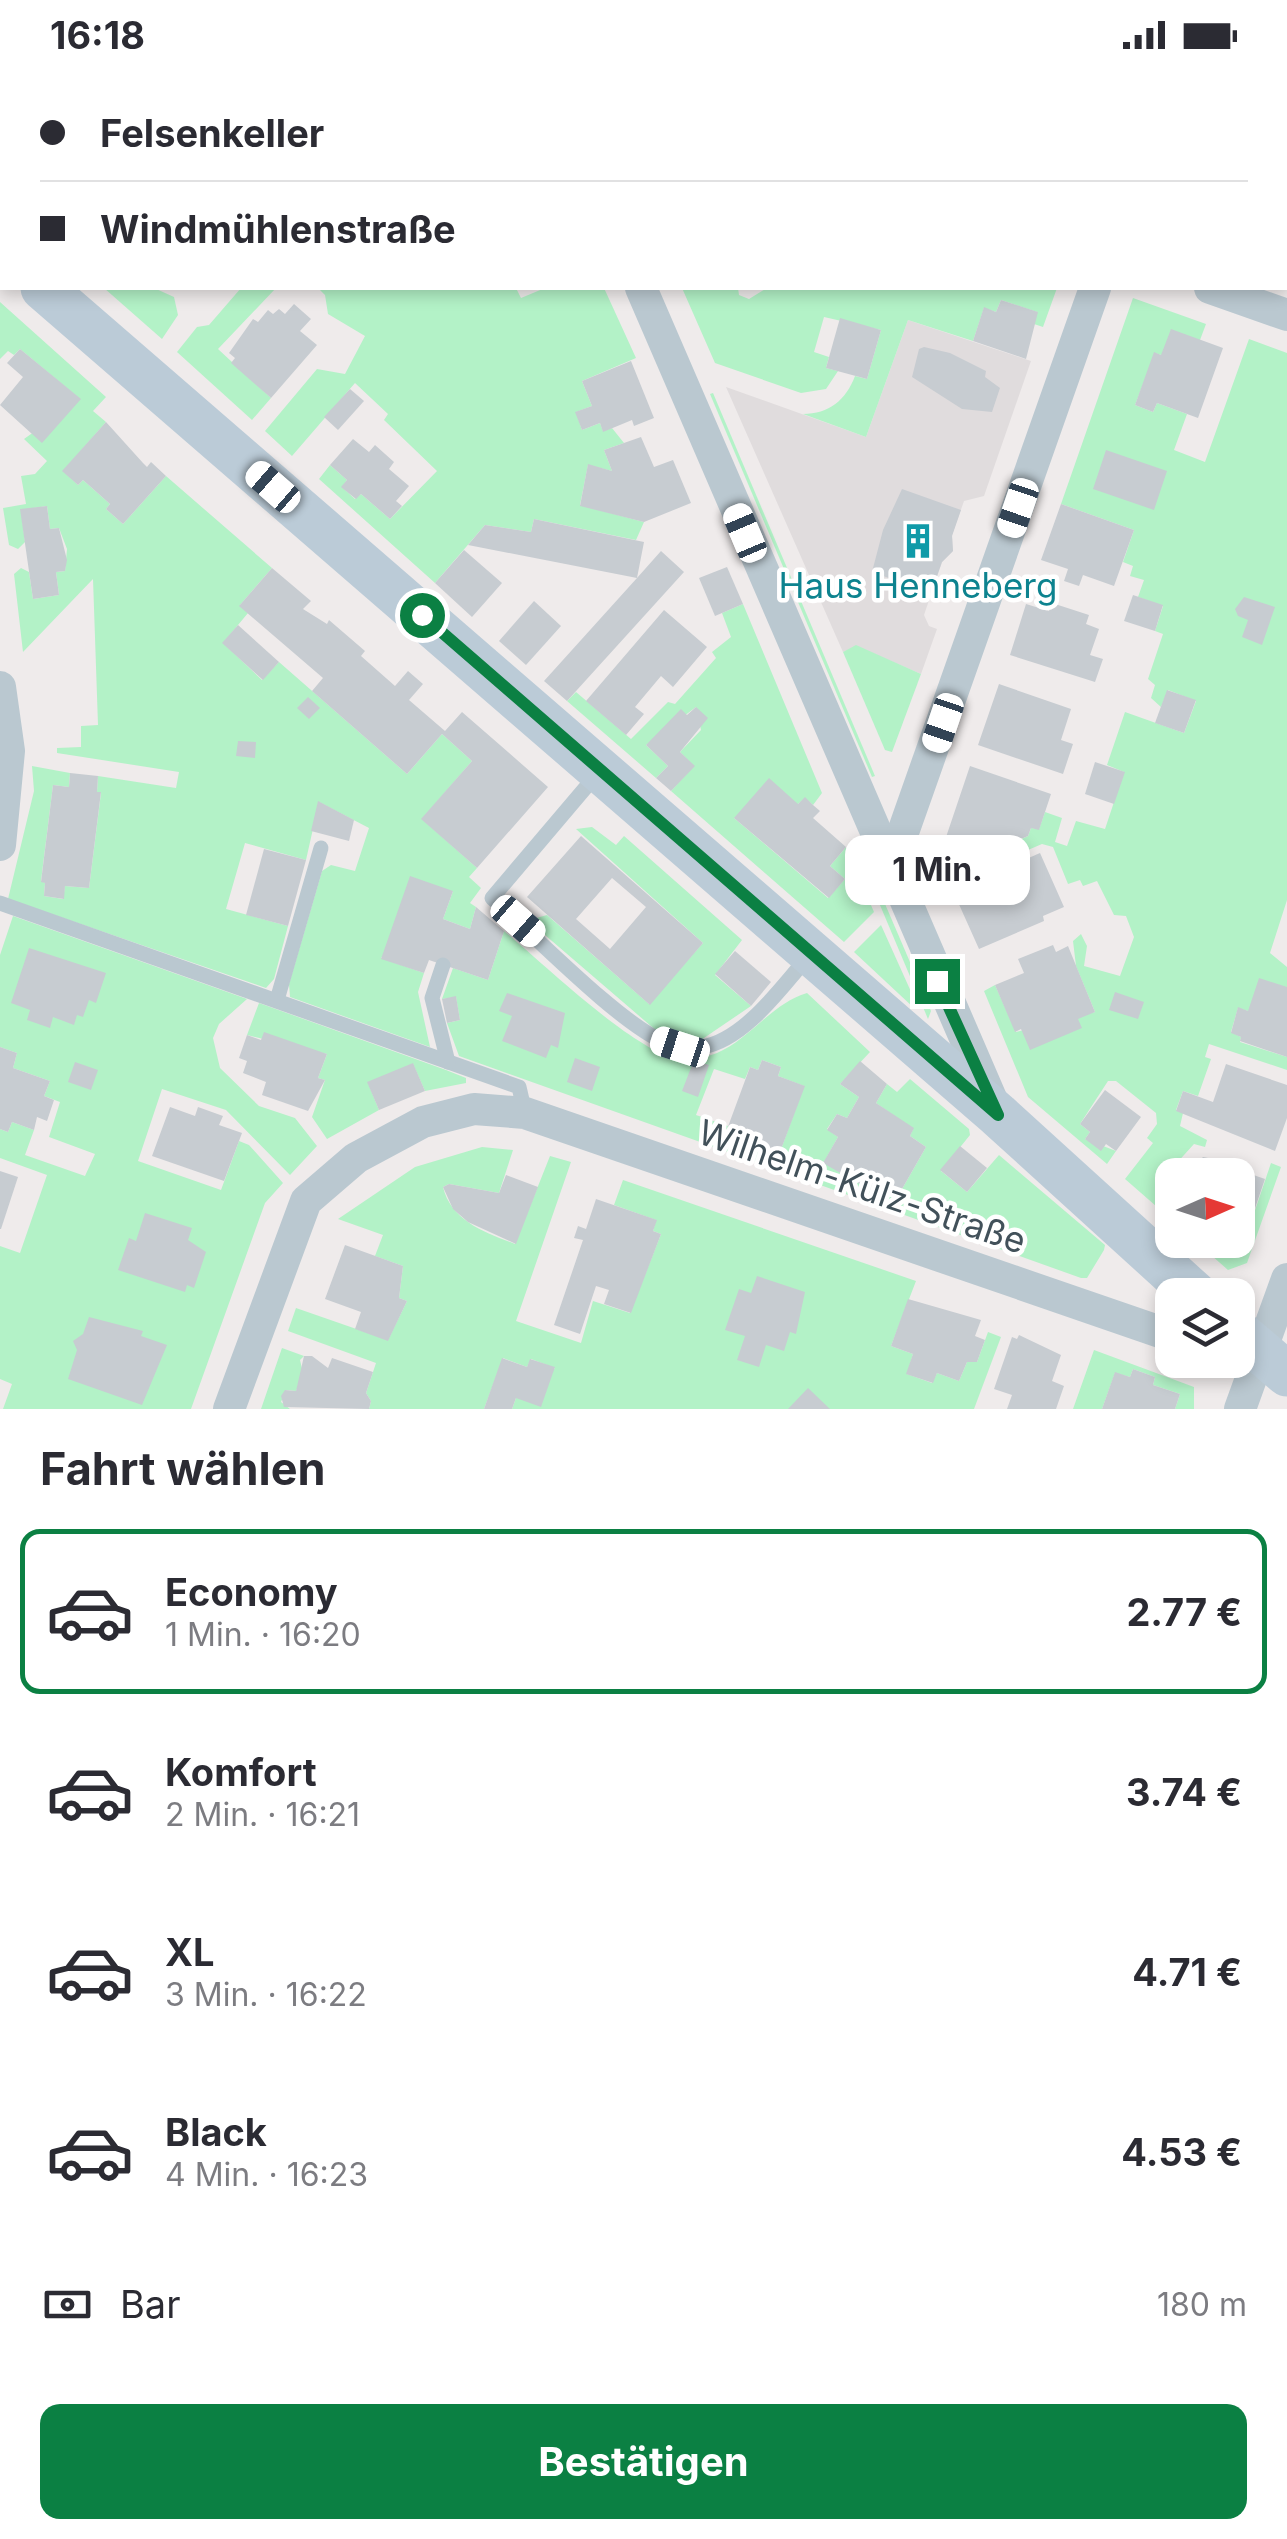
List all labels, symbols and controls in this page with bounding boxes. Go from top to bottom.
text: 16:18 [50,12,145,58]
text: Felsenkeller [100,110,324,156]
text: Windmühlenstraße [100,206,456,252]
car [241,456,305,518]
car [994,475,1042,541]
car [719,500,771,566]
building icon: Haus Henneberg [899,522,937,560]
place label: Haus Henneberg [779,564,1057,606]
route start [400,593,445,638]
car [919,690,967,756]
callout: 1 Min. [844,836,1030,906]
text: 1 Min. [892,850,983,889]
car [486,890,550,952]
route end [915,959,960,1004]
car [647,1023,713,1071]
street label: Wilhelm-Külz-Straße [693,1110,1032,1262]
north arrow [1155,1158,1255,1258]
map controls [1155,1158,1255,1378]
button: layers [1155,1278,1255,1378]
text: Fahrt wählen [40,1441,325,1496]
icon: car [45,1567,135,1657]
text: Economy [165,1569,338,1615]
text: 2.77 € [1126,1589,1242,1635]
text: 1 Min. · 16:20 [165,1615,361,1654]
icon: car [45,1747,135,1837]
text: Komfort [165,1749,317,1795]
text: 3.74 € [1126,1769,1242,1815]
text: 2 Min. · 16:21 [165,1795,360,1834]
icon: car [45,1927,135,2017]
text: XL [165,1929,215,1975]
text: 4.71 € [1132,1949,1242,1995]
text: 3 Min. · 16:22 [165,1975,367,2014]
icon: car [45,2107,135,2197]
text: Black [165,2109,267,2155]
text: 4.53 € [1121,2129,1242,2175]
text: 4 Min. · 16:23 [165,2155,368,2194]
icon: cash [40,2277,95,2332]
text: Bar [120,2281,181,2327]
text: 180 m [1157,2285,1247,2324]
button: Bestätigen [40,2404,1247,2519]

